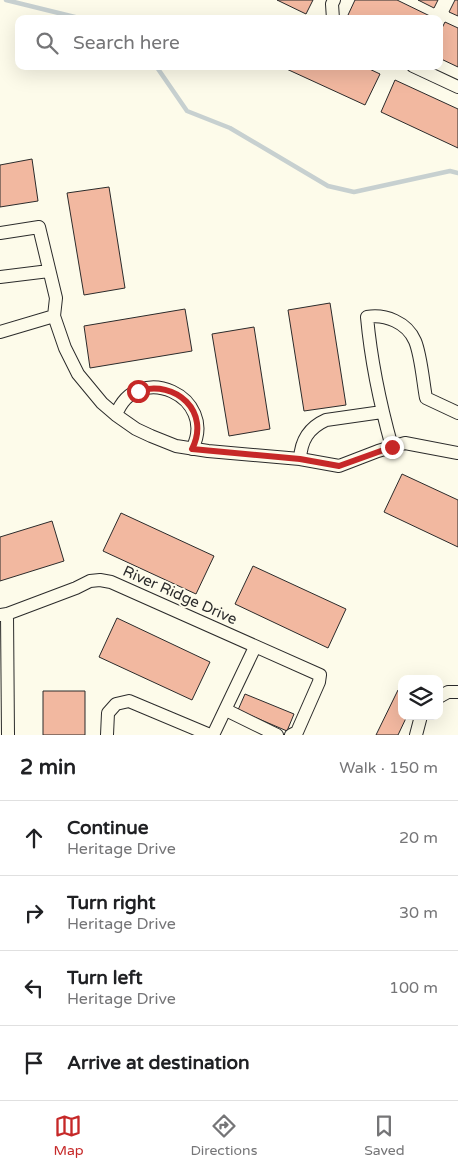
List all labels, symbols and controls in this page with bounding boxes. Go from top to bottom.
search box [15,15,443,70]
icon: search [33,29,61,57]
text: Search here [73,32,180,54]
route start [127,380,150,403]
route end [381,436,404,459]
street label: River Ridge Drive [120,562,240,628]
map controls [398,675,443,720]
button: layers [398,675,443,720]
text: 2 min [20,755,76,780]
text: Walk · 150 m [339,758,438,778]
text: Continue [67,817,149,839]
icon: ahead [20,824,48,852]
text: 20 m [399,828,438,848]
text: Heritage Drive [67,839,176,859]
text: Turn right [67,892,155,914]
icon: right [20,899,48,927]
text: 30 m [399,903,438,923]
text: Heritage Drive [67,914,176,934]
text: Turn left [67,967,143,989]
icon: left [20,974,48,1002]
text: 100 m [389,978,438,998]
text: Heritage Drive [67,989,176,1009]
icon: arrive [20,1049,48,1077]
text: Arrive at destination [67,1052,250,1074]
tab: Map [53,1112,84,1159]
tab: Directions [190,1112,257,1159]
tab: Saved [364,1112,405,1159]

